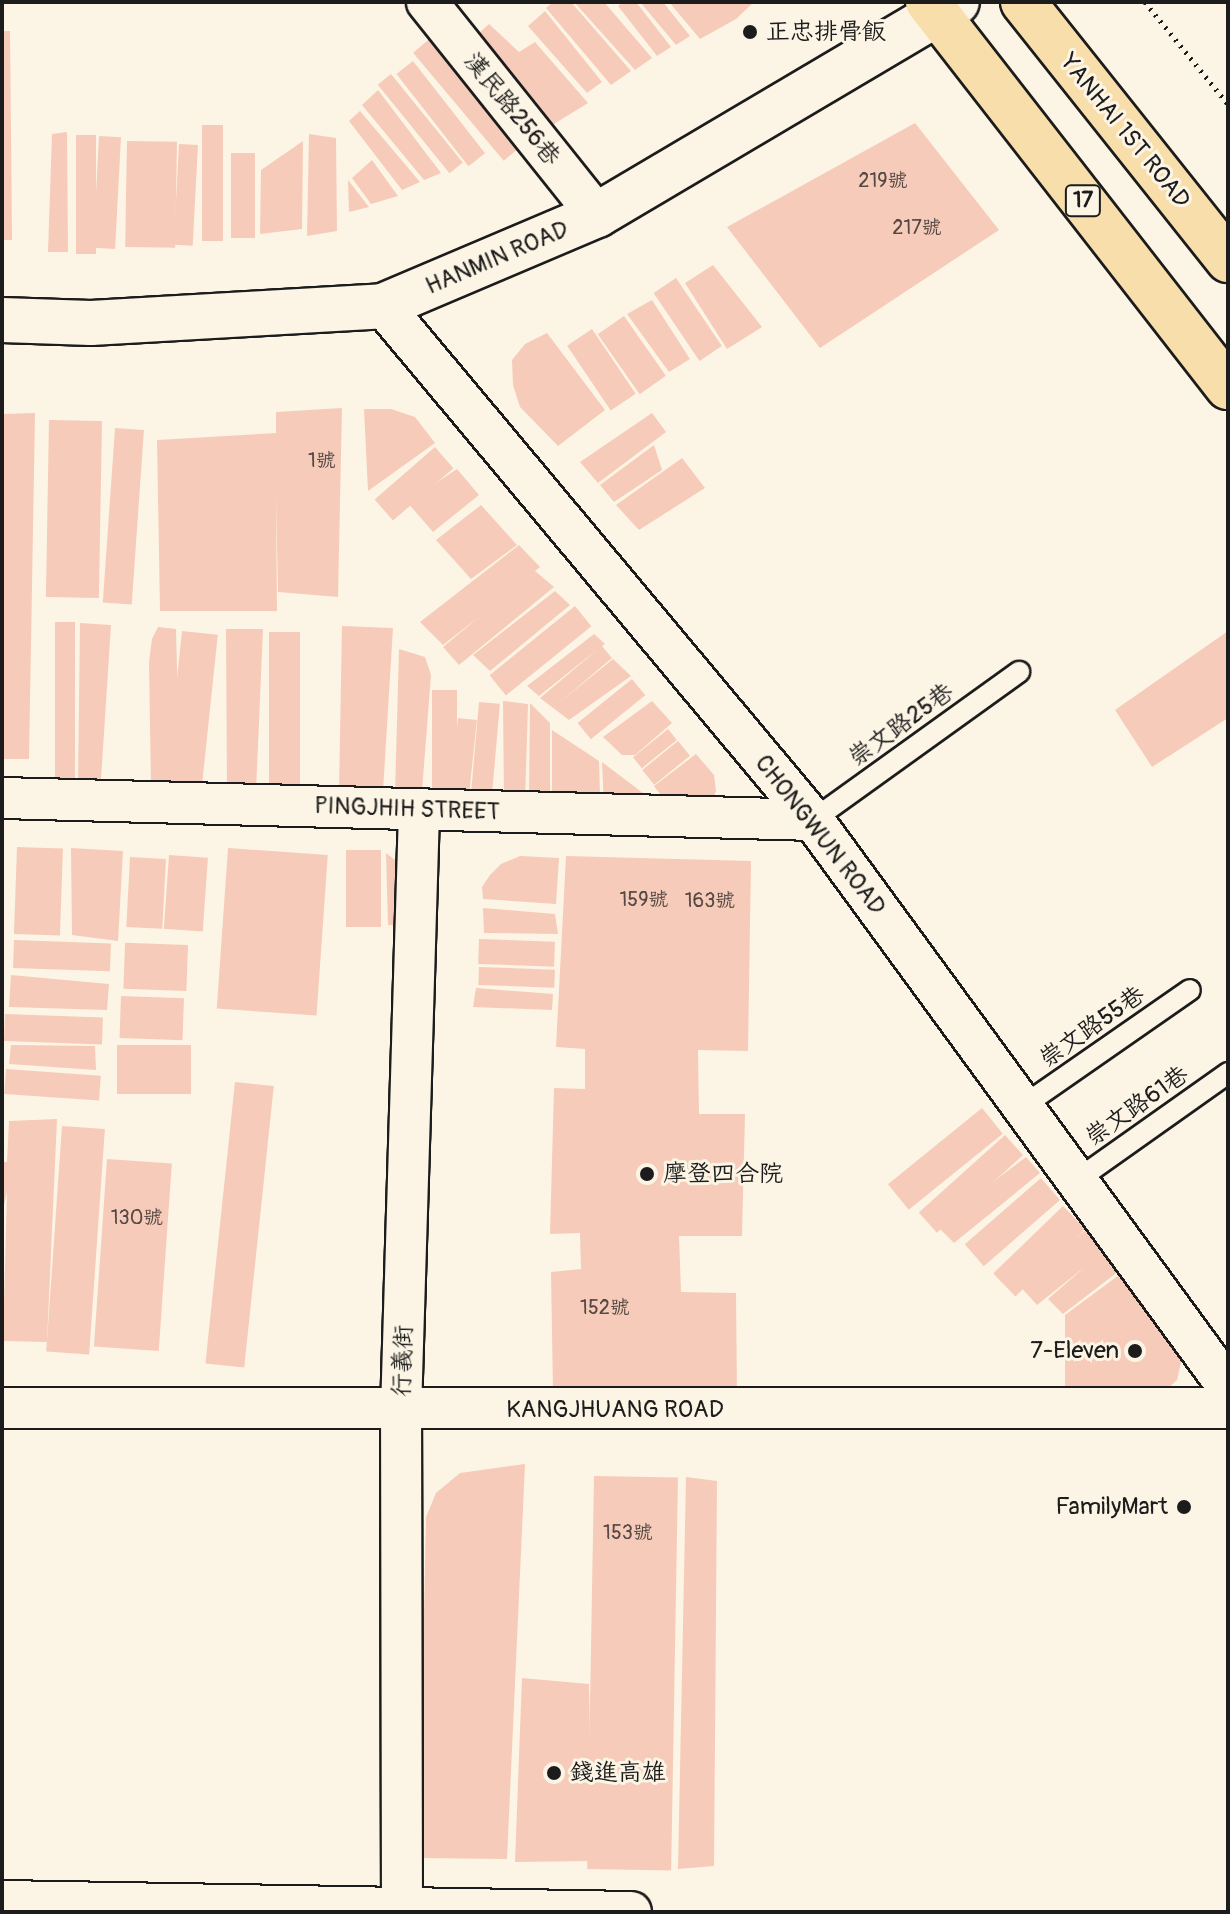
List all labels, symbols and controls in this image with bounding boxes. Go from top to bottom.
place label: 正忠排骨飯 [766,18,886,46]
marker: 正忠排骨飯 [741,23,759,41]
street label: 漢民路256巷 [458,47,566,171]
street label: YANHAI 1ST ROAD [1054,48,1196,214]
house number: 219號 [858,168,908,192]
road number: 17 [1063,183,1103,219]
street label: HANMIN ROAD [421,215,573,301]
house number: 217號 [892,215,942,239]
house number: 1號 [308,448,336,472]
street label: 崇文路25巷 [843,677,959,773]
street label: CHONGWUN ROAD [749,749,891,921]
street label: PINGJHIH STREET [314,791,500,827]
house number: 159號 [620,887,668,911]
house number: 163號 [685,888,735,912]
street label: 崇文路55巷 [1034,980,1150,1074]
street label: 崇文路61巷 [1080,1060,1194,1152]
place label: 摩登四合院 [663,1160,783,1188]
marker: 摩登四合院 [638,1165,656,1183]
house number: 130號 [111,1205,163,1229]
house number: 152號 [580,1295,630,1319]
street label: 行義街 [387,1325,419,1397]
place label: 7-Eleven [1030,1337,1119,1365]
marker: 7-Eleven [1126,1342,1144,1360]
street label: KANGJHUANG ROAD [506,1396,724,1424]
place label: FamilyMart [1056,1493,1168,1521]
marker: FamilyMart [1175,1498,1193,1516]
house number: 153號 [603,1520,653,1544]
place label: 錢進高雄 [570,1759,666,1787]
marker: 錢進高雄 [545,1764,563,1782]

